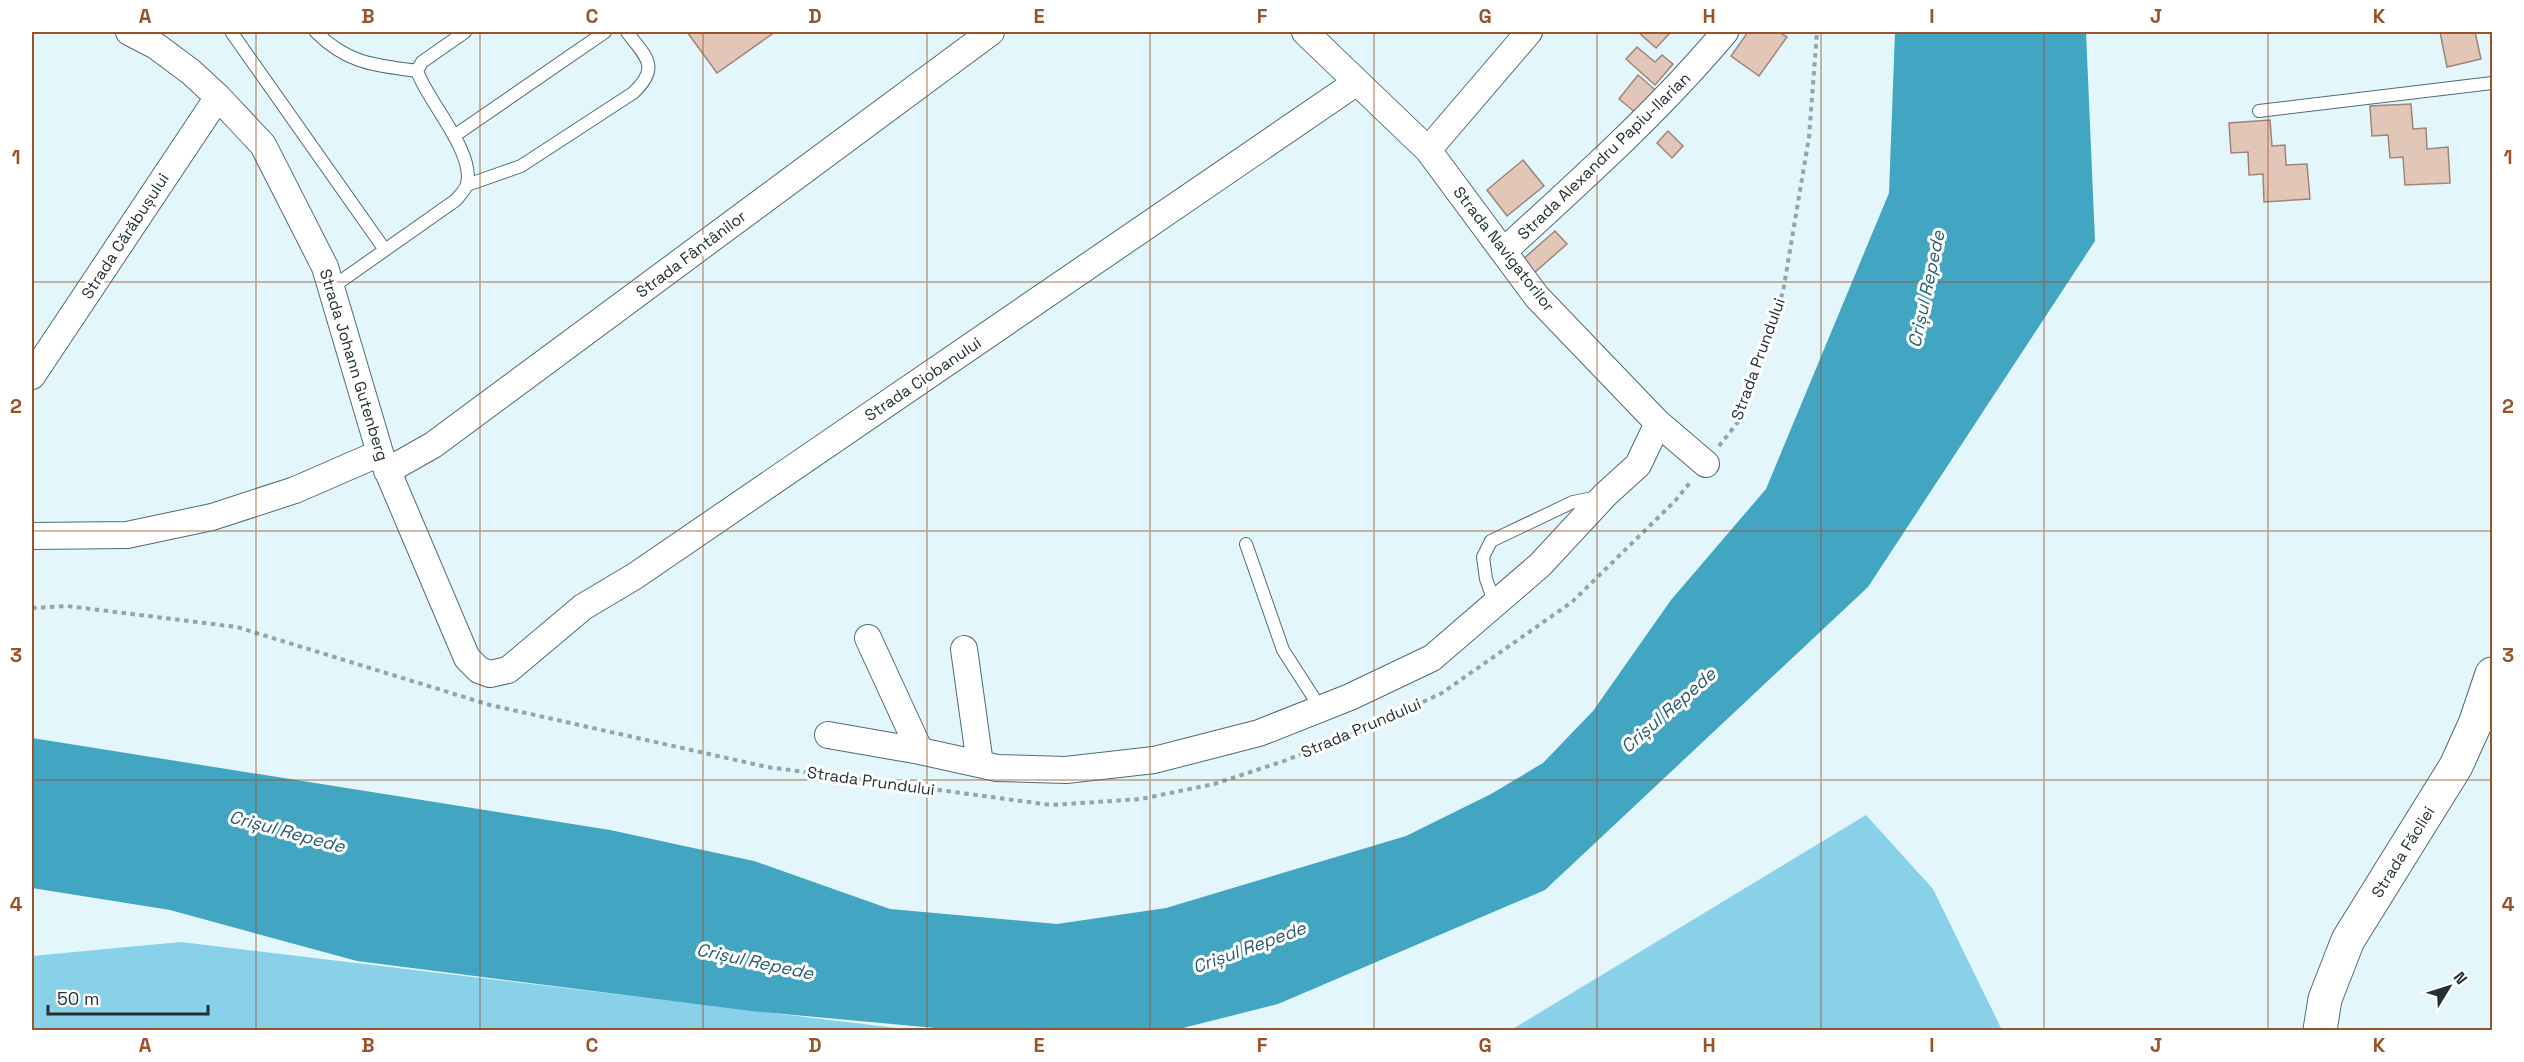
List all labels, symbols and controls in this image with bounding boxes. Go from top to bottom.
text: A [139,3,152,29]
text: B [361,3,375,29]
text: C [586,3,599,29]
text: D [808,3,822,29]
text: E [1033,3,1045,29]
text: F [1257,3,1268,29]
text: G [1478,3,1492,29]
text: H [1702,3,1716,29]
text: I [1929,3,1935,29]
text: J [2150,3,2162,29]
text: K [2373,3,2386,29]
street label: Strada Alexandru Papiu-Ilarian [1513,68,1695,244]
text: 1 [11,144,21,170]
text: 1 [2503,144,2513,170]
street label: Strada Cărăbușului [76,169,174,303]
street label: Strada Navigatorilor [1449,182,1559,316]
street label: Strada Fântânilor [632,206,750,302]
water label: Crișul Repede [1902,227,1950,349]
street label: Strada Johann Gutenberg [315,266,393,464]
street label: Strada Prundului [1726,295,1790,423]
street label: Strada Ciobanului [861,332,985,426]
text: 2 [10,393,22,419]
text: 2 [2502,393,2514,419]
text: 3 [10,642,22,668]
text: 3 [2502,642,2514,668]
water label: Crișul Repede [1616,661,1721,758]
street label: Strada Prundului [1298,693,1424,763]
street label: Strada Prundului [806,762,936,800]
street label: Strada Făcliei [2367,802,2439,902]
water label: Crișul Repede [227,805,349,858]
text: 4 [10,891,23,917]
text: 4 [2502,891,2515,917]
water label: Crișul Repede [1189,915,1310,978]
water label: Crișul Repede [695,937,817,985]
north arrow [2419,957,2479,1017]
text: N [2449,967,2472,989]
scale bar [48,978,208,1016]
text: 50 m [57,987,99,1010]
text: A [139,1032,152,1058]
text: B [361,1032,375,1058]
text: C [586,1032,599,1058]
text: D [808,1032,822,1058]
text: E [1033,1032,1045,1058]
text: F [1257,1032,1268,1058]
text: G [1478,1032,1492,1058]
text: H [1702,1032,1716,1058]
text: I [1929,1032,1935,1058]
text: J [2150,1032,2162,1058]
text: K [2373,1032,2386,1058]

